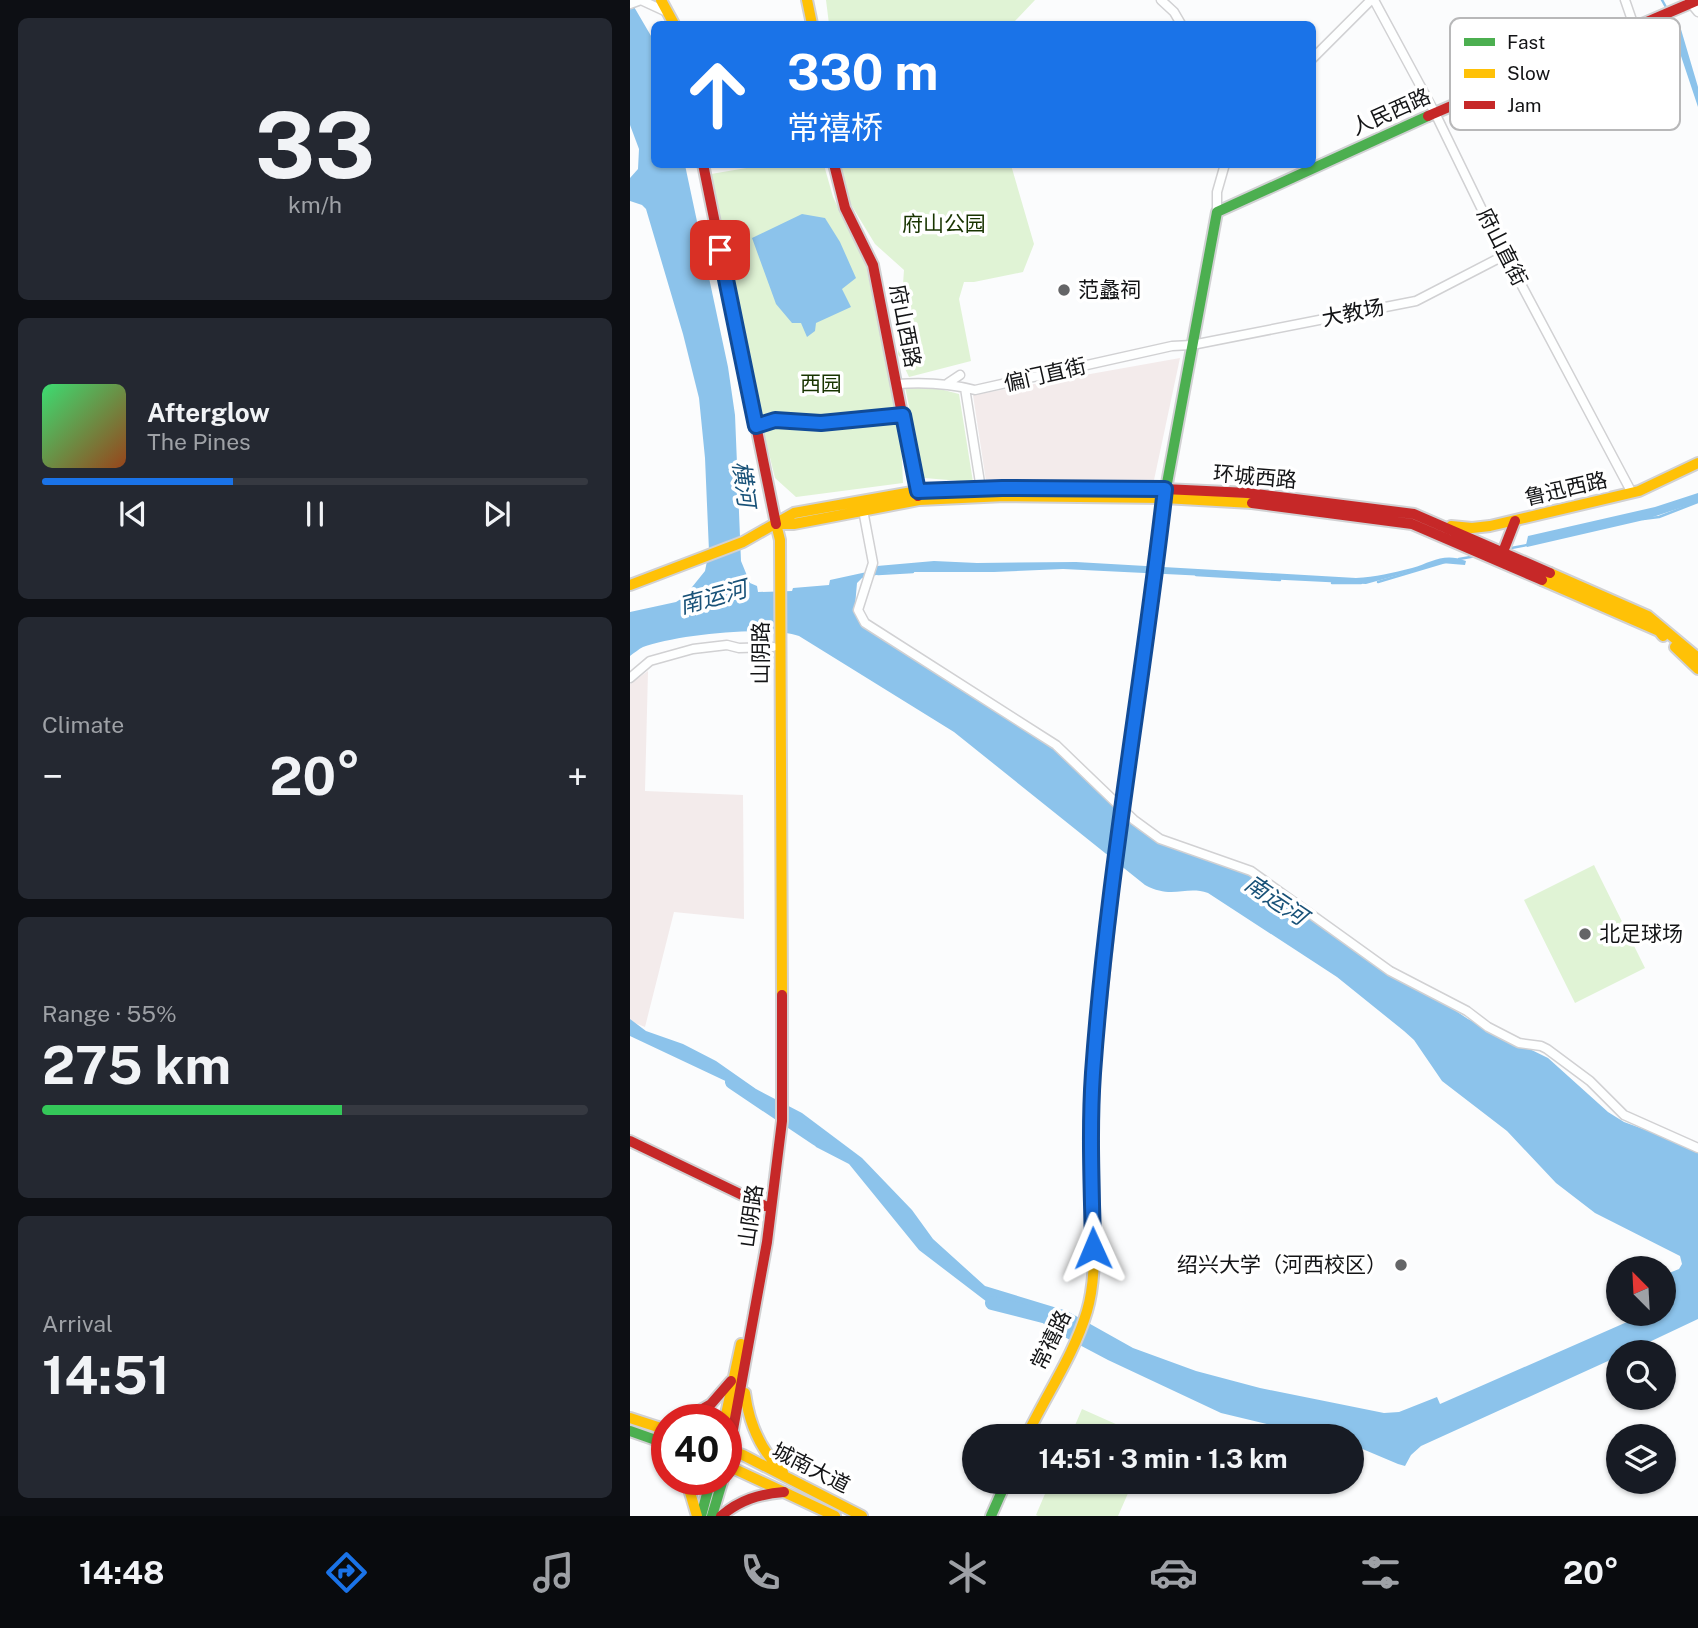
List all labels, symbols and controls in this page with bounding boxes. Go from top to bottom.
legend [1450,18,1680,130]
text: Fast [1507,31,1545,53]
text: 330 m [787,43,938,101]
icon: ahead [672,49,763,140]
text: Slow [1507,62,1551,84]
street label: 人民西路 [1347,83,1434,140]
text: 33 [255,92,375,198]
text: Jam [1507,94,1541,116]
text: 常禧桥 [787,109,883,146]
text: km/h [288,191,342,218]
street label: 府山直街 [1472,204,1533,290]
park label: 府山公园 [902,211,986,236]
pin [690,220,750,280]
icon: arrive [701,231,739,269]
place label: 范蠡祠 [1078,277,1141,302]
street label: 府山西路 [885,282,926,370]
marker: 范蠡祠 [1056,282,1072,298]
street label: 大教场 [1320,294,1386,331]
street label: 偏门直街 [1001,353,1089,396]
park label: 西园 [800,371,842,396]
text: Afterglow [147,397,270,428]
text: The Pines [147,428,251,455]
water label: 横河 [728,459,762,513]
street label: 环城西路 [1212,460,1298,493]
street label: 鲁迅西路 [1522,467,1610,510]
icon: previous [114,495,152,533]
icon: pause [296,495,334,533]
icon: next [478,495,516,533]
water label: 南运河 [676,574,754,618]
street label: 山阴路 [748,622,773,685]
text: Climate [42,711,124,738]
text: 20° [269,746,361,807]
text: − [42,754,63,799]
text: + [567,754,588,799]
water label: 南运河 [1240,869,1316,932]
place label: 北足球场 [1599,921,1683,946]
marker: 北足球场 [1577,926,1593,942]
text: Range · 55% [42,1000,177,1027]
text: 275 km [42,1035,231,1096]
street label: 山阴路 [734,1183,767,1249]
position arrow [1056,1211,1130,1285]
place label: 绍兴大学（河西校区） [1177,1252,1387,1277]
north arrow [1606,1256,1676,1326]
map controls [1606,1256,1676,1494]
marker: 绍兴大学（河西校区） [1393,1257,1409,1273]
street label: 常禧路 [1026,1306,1076,1374]
text: Arrival [42,1310,113,1337]
button: search [1606,1340,1676,1410]
text: 14:51 [42,1345,170,1406]
speed limit sign: 40 [651,1404,742,1495]
button: layers [1606,1424,1676,1494]
street label: 城南大道 [768,1437,854,1498]
text: 14:51 · 3 min · 1.3 km [1038,1443,1288,1474]
icon: directions [322,1548,371,1597]
icon: music [529,1548,578,1597]
icon: phone [736,1548,785,1597]
icon: climate [943,1548,992,1597]
icon: car [1149,1548,1198,1597]
icon: filters [1356,1548,1405,1597]
text: 14:48 [79,1554,165,1591]
text: 20° [1563,1554,1619,1591]

